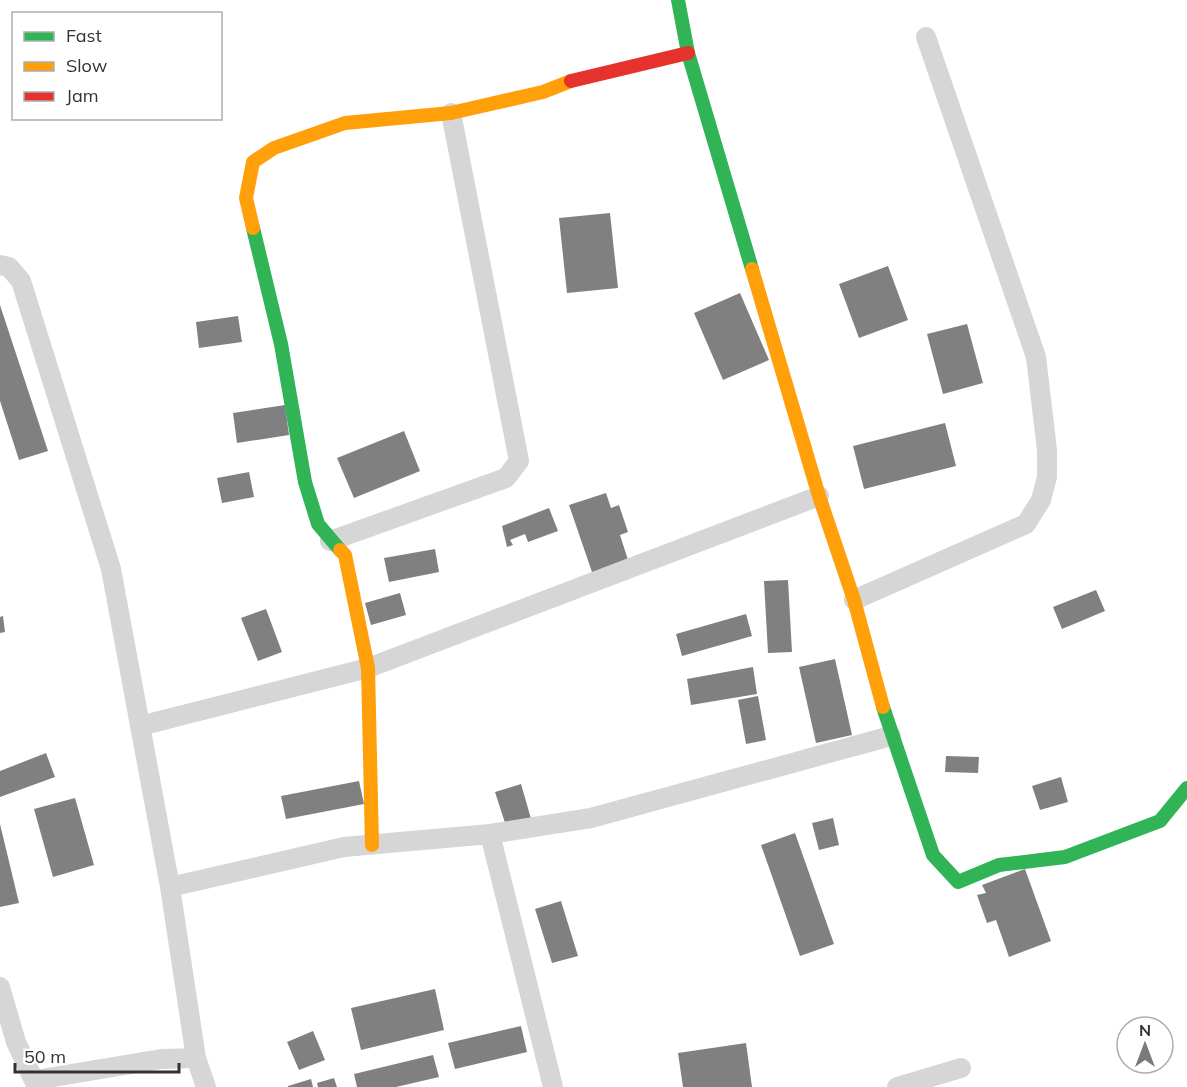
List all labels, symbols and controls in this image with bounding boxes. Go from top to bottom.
legend [12,12,222,120]
text: Fast [66,24,102,47]
text: Slow [66,54,108,77]
text: Jam [66,84,99,107]
north arrow [1115,1015,1175,1075]
text: N [1139,1020,1151,1040]
scale bar [15,1036,178,1074]
text: 50 m [24,1045,66,1068]

